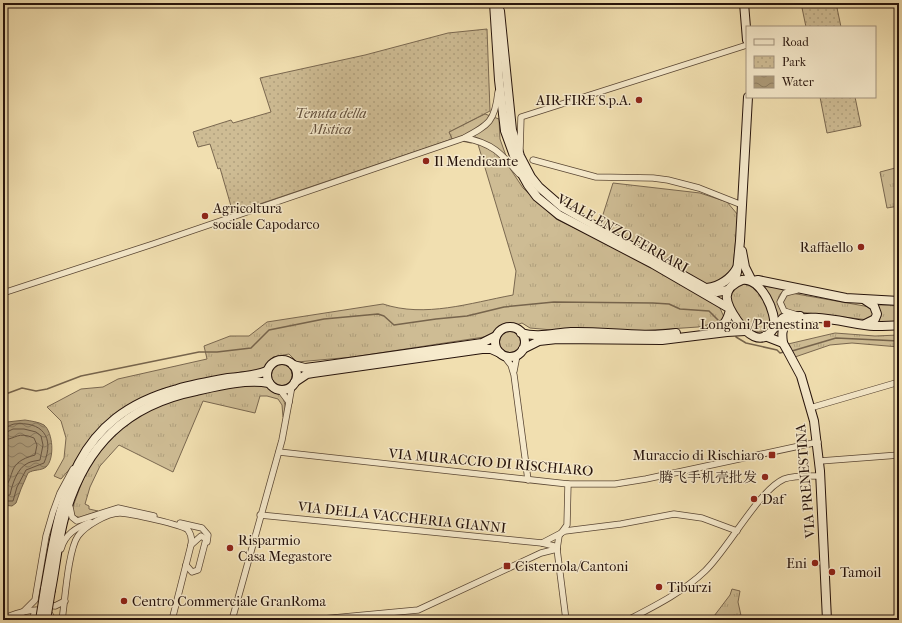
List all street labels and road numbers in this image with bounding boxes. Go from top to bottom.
street label: VIALE ENZO FERRARI [553,190,692,277]
street label: VIA PRENESTINA [792,422,819,540]
street label: VIA MURACCIO DI RISCHIARO [387,445,594,480]
street label: VIA DELLA VACCHERIA GIANNI [296,498,507,537]

